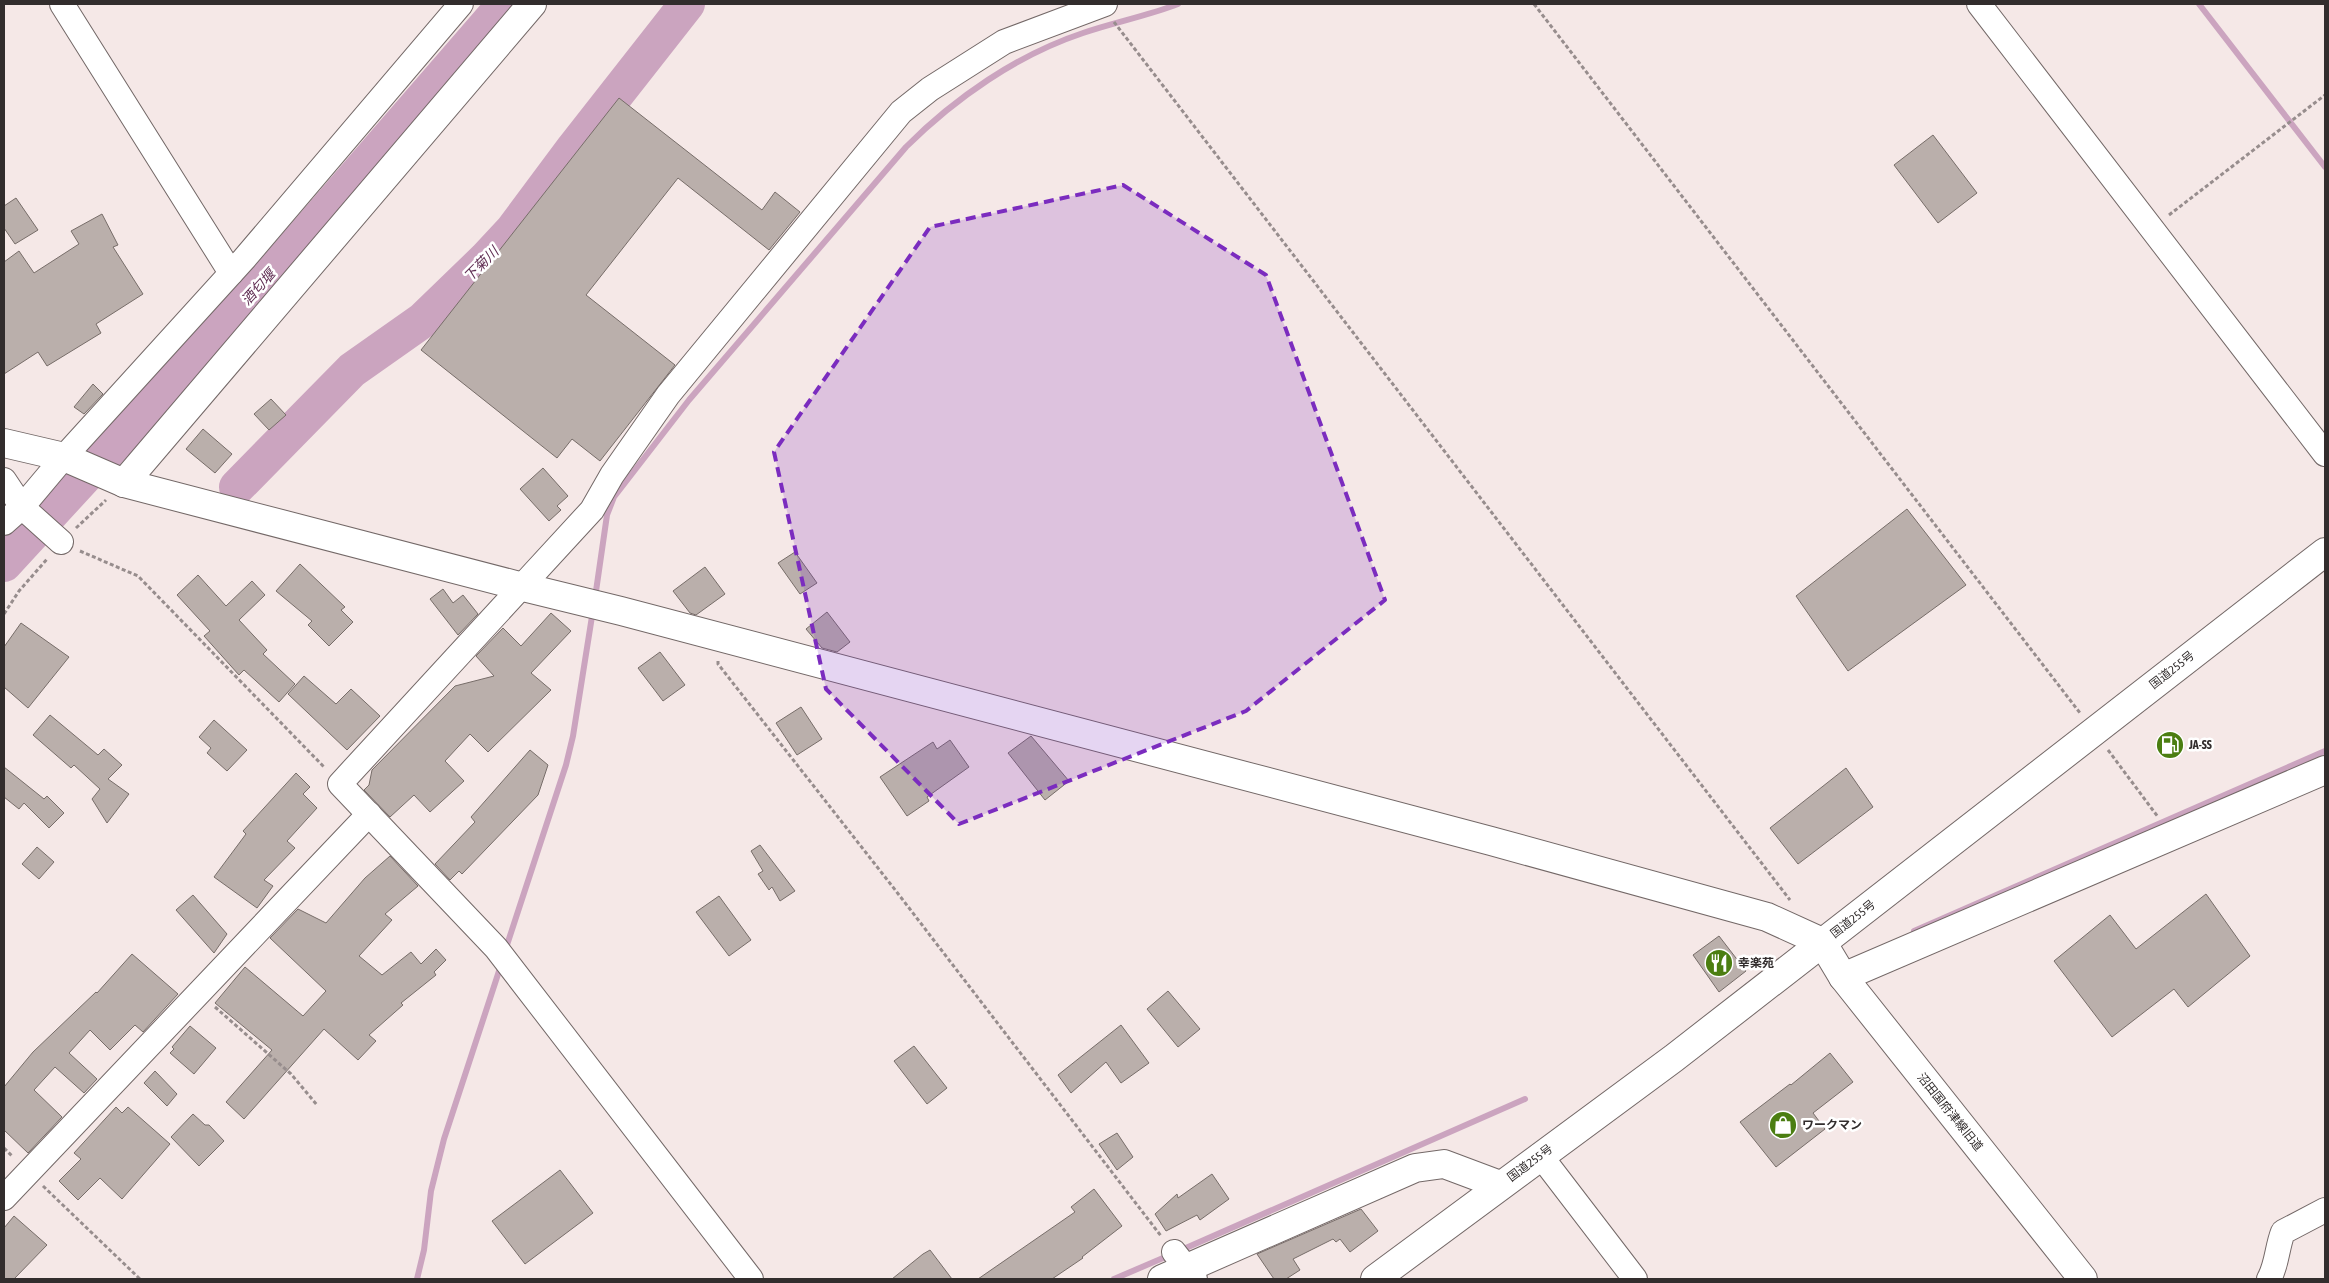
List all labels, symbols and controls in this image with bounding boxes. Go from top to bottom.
water label: 下菊川 [460,242,503,285]
water label: 酒匂堰 [238,264,280,308]
street label: 国道255号 [2147,648,2197,692]
fuel station icon: JA-SS [2155,730,2185,760]
place label: JA-SS [2188,738,2212,752]
street label: 国道255号 [1828,897,1878,941]
restaurant icon: 幸楽苑 [1704,948,1734,978]
place label: 幸楽苑 [1738,956,1774,970]
street label: 沼田国府津線旧道 [1914,1070,1986,1154]
shop icon: ワークマン [1768,1110,1798,1140]
place label: ワークマン [1802,1118,1862,1132]
street label: 国道255号 [1505,1141,1555,1185]

